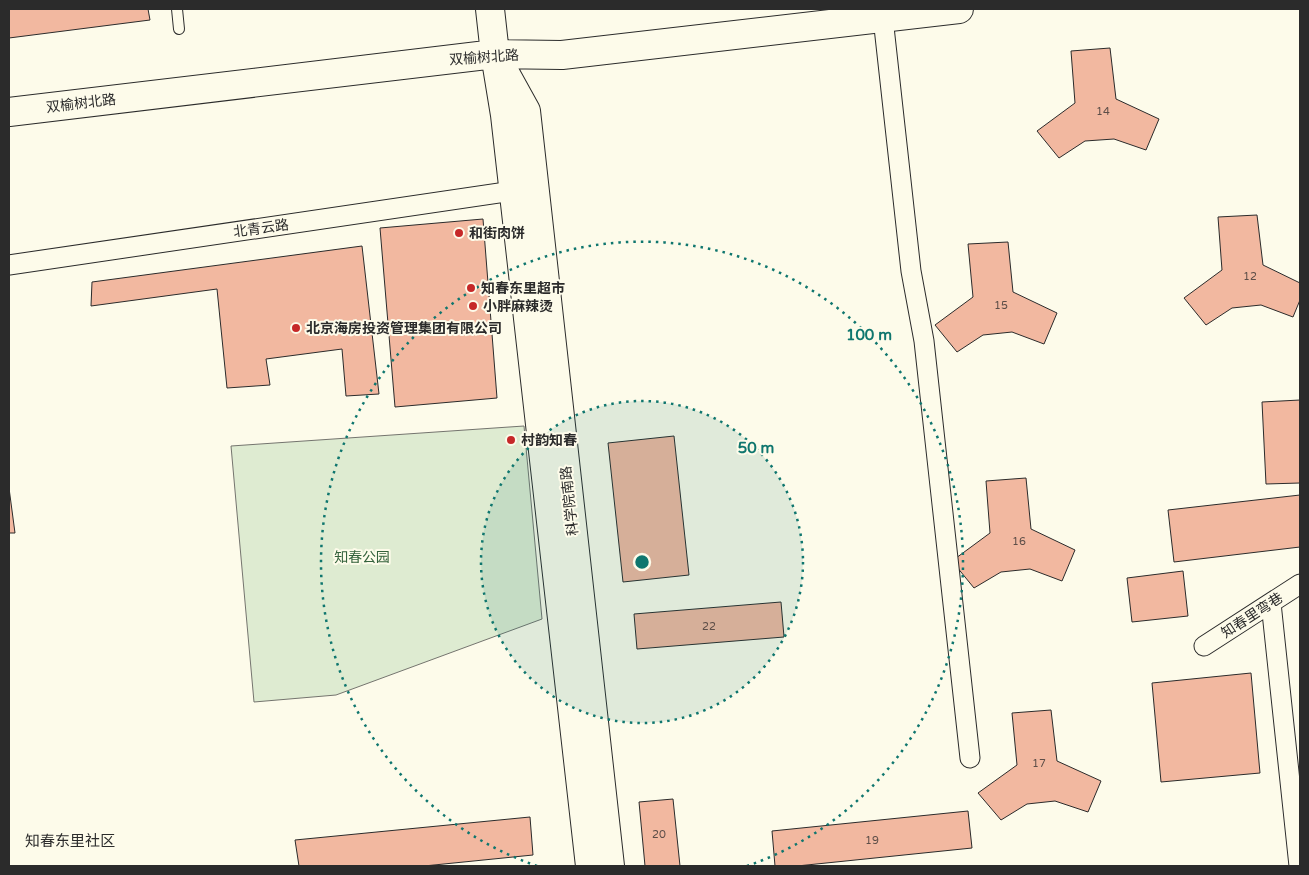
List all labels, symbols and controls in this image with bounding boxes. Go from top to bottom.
street label: 双榆树北路 [449,47,520,68]
street label: 双榆树北路 [45,91,117,116]
house number: 14 [1096,105,1110,118]
street label: 北青云路 [232,216,290,241]
place label: 和街肉饼 [469,225,525,242]
marker: 和街肉饼 [453,227,465,239]
house number: 12 [1243,270,1257,283]
place label: 知春东里超市 [481,280,565,297]
marker: 知春东里超市 [465,282,477,294]
place label: 小胖麻辣烫 [483,298,553,315]
house number: 15 [994,299,1008,312]
marker: 小胖麻辣烫 [467,300,479,312]
place label: 北京海房投资管理集团有限公司 [306,320,502,337]
marker: 北京海房投资管理集团有限公司 [290,322,302,334]
text: 100 m [846,326,892,344]
place label: 村韵知春 [521,432,577,449]
marker: 村韵知春 [505,434,517,446]
text: 50 m [738,439,774,457]
street label: 科学院南路 [557,465,582,537]
house number: 16 [1012,535,1026,548]
park label: 知春公园 [334,549,390,566]
centre of rings [633,553,651,571]
street label: 知春里弯巷 [1218,589,1286,642]
house number: 22 [702,620,716,633]
house number: 17 [1032,757,1046,770]
house number: 20 [652,828,666,841]
district label: 知春东里社区 [25,832,115,850]
house number: 19 [865,834,879,847]

